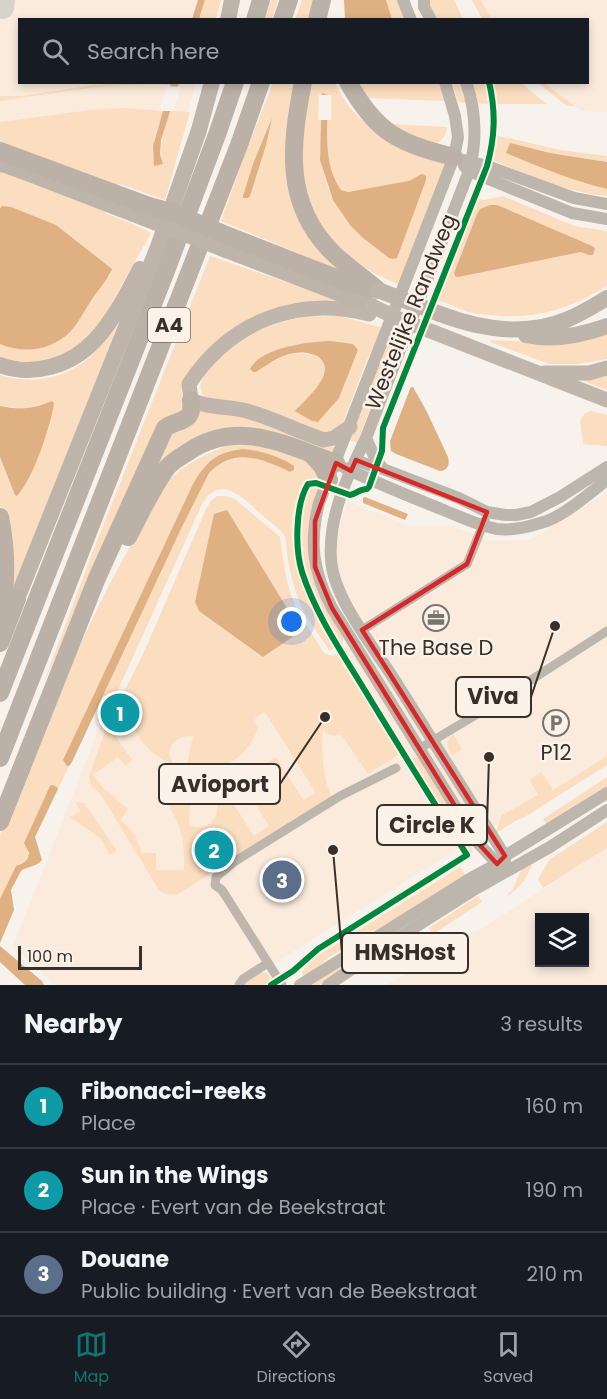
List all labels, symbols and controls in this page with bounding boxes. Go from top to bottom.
search box [18,18,589,84]
icon: search [39,35,72,68]
text: Search here [87,36,220,67]
street label: Westelijke Randweg [358,209,463,414]
road number: A4 [148,308,190,342]
office icon: The Base D [421,603,451,633]
your location [277,607,306,636]
place label: The Base D [379,633,493,662]
callout: Viva [456,677,531,717]
text: Viva [467,681,519,712]
pin: 1 [100,690,140,736]
parking icon: P12 [541,708,571,738]
place label: P12 [541,738,571,767]
callout: Avioport [159,764,280,804]
text: Avioport [171,769,269,800]
callout: Circle K [377,805,487,845]
text: Circle K [389,810,475,841]
pin: 2 [194,828,234,872]
pin: 3 [262,858,302,902]
map controls [535,913,589,967]
button: layers [535,913,589,967]
callout: HMSHost [342,933,468,973]
text: HMSHost [354,937,456,968]
scale bar [18,943,142,970]
text: 100 m [27,945,73,968]
text: Nearby [24,1006,122,1042]
text: 3 results [500,1010,583,1038]
text: Fibonacci-reeks [81,1076,267,1107]
text: 1 [40,1092,47,1120]
text: 160 m [525,1092,583,1120]
text: Place [81,1109,136,1137]
text: Sun in the Wings [81,1160,269,1191]
text: 2 [38,1176,49,1204]
text: 190 m [526,1176,583,1204]
text: Place · Evert van de Beekstraat [81,1193,385,1221]
text: Douane [81,1244,169,1275]
text: 3 [37,1260,50,1288]
text: 210 m [527,1260,583,1288]
text: Public building · Evert van de Beekstraat [81,1277,477,1305]
tab: Map [74,1328,109,1389]
tab: Directions [257,1328,336,1389]
tab: Saved [483,1328,533,1389]

